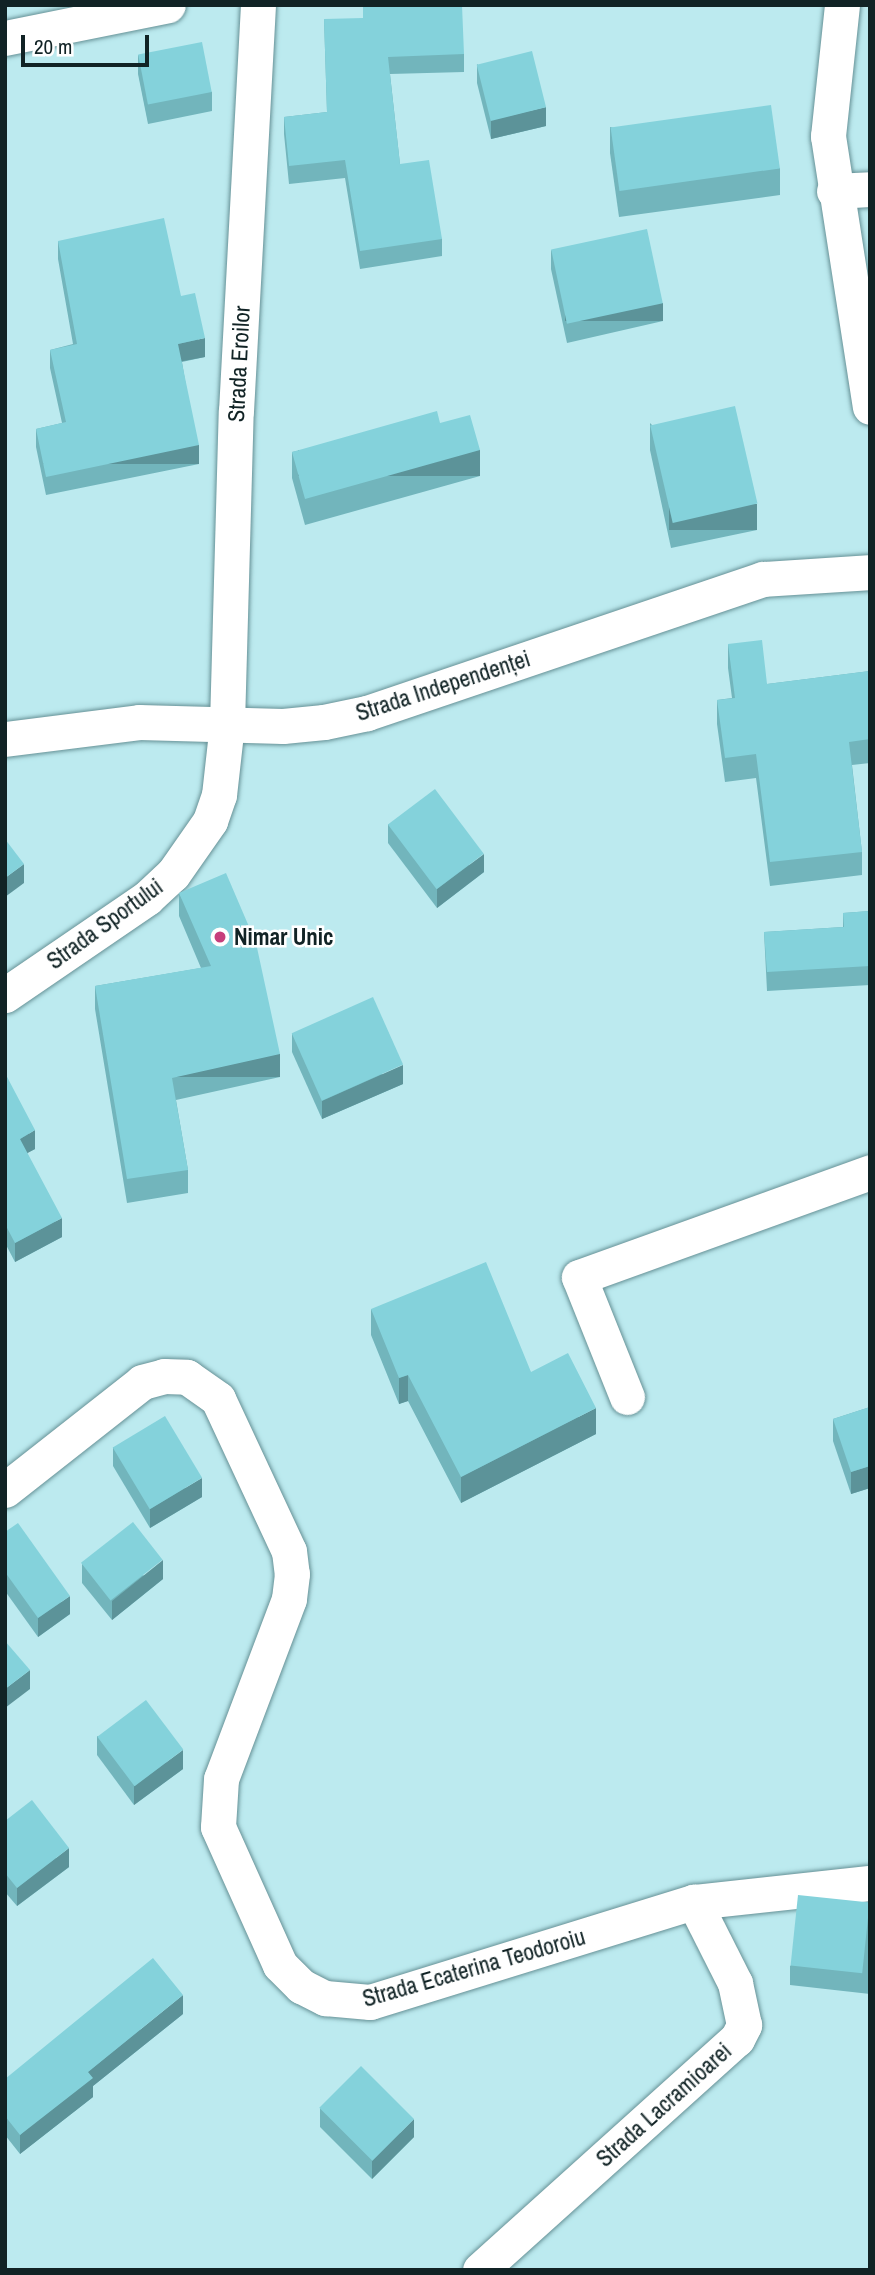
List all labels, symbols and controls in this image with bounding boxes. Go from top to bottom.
scale bar [24,21,152,65]
text: 20 m [34,32,72,61]
street label: Strada Eroilor [222,305,256,423]
street label: Strada Independenței [352,645,534,727]
street label: Strada Sportului [42,873,168,975]
place label: Nimar Unic [234,923,334,951]
marker: Nimar Unic [212,929,228,945]
street label: Strada Ecaterina Teodoroiu [359,1923,589,2013]
street label: Strada Lacramioarei [591,2037,737,2173]

